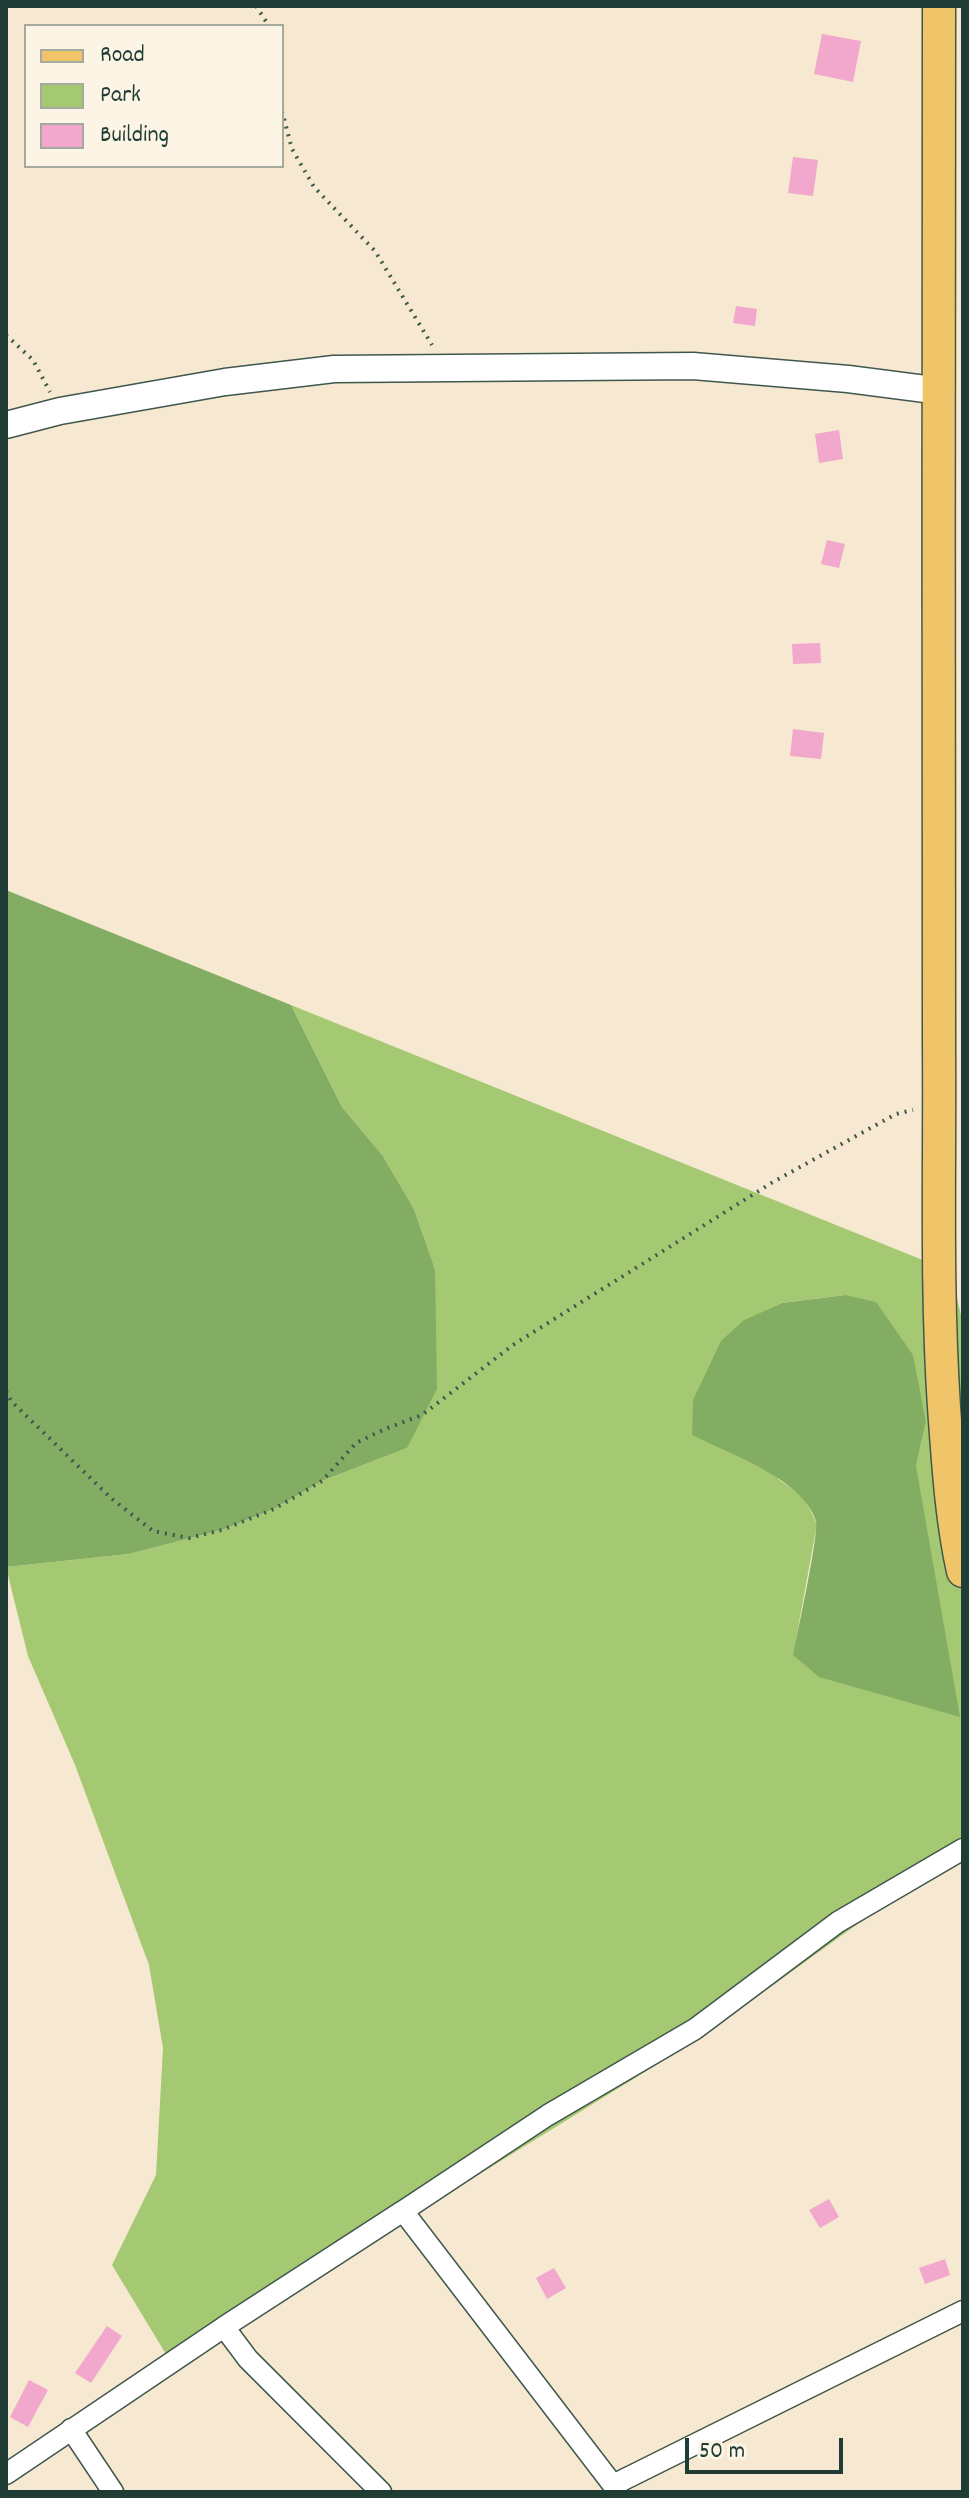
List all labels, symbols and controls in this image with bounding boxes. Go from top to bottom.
legend [24,24,284,168]
text: Road [100,39,145,73]
text: Park [100,79,141,113]
text: Building [100,119,169,153]
scale bar [689,2422,847,2472]
text: 50 m [699,2435,745,2469]

